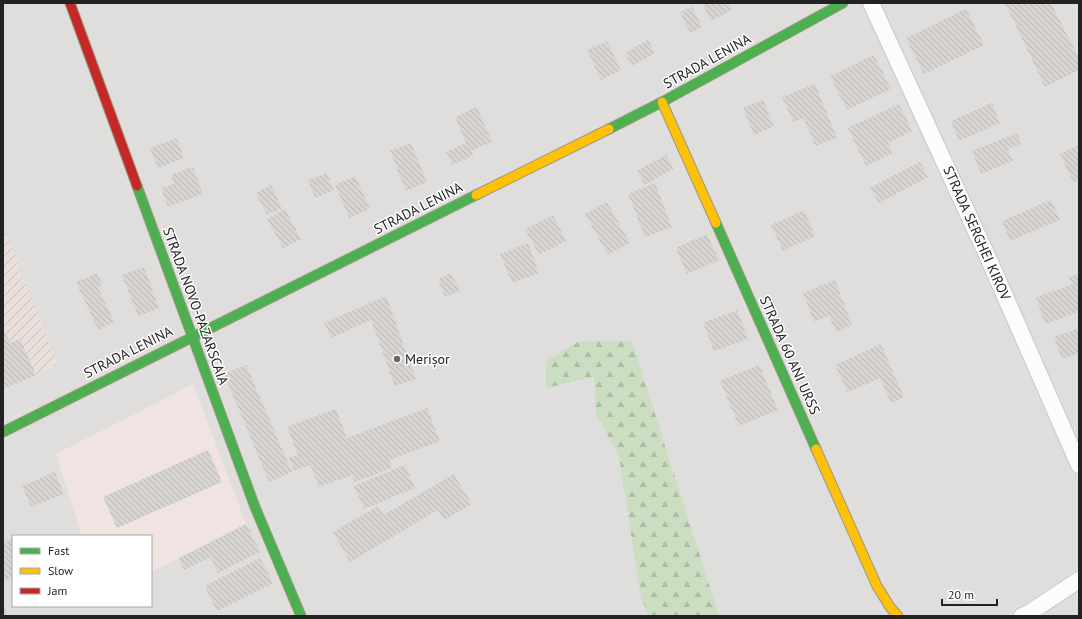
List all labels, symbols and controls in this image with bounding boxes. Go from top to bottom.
street label: STRADA LENINA [660,29,755,92]
street label: STRADA SERGHEI KIROV [939,163,1015,303]
street label: STRADA LENINA [371,178,466,238]
street label: STRADA NOVO-PAZARSCAIA [159,225,233,388]
street label: STRADA 60 ANI URSS [756,293,824,417]
street label: STRADA LENINA [81,322,176,382]
place label: Merișor [405,350,450,368]
marker: Merișor [392,354,402,364]
legend [12,535,152,607]
text: Fast [48,543,69,558]
text: Slow [48,563,73,578]
scale bar [942,581,997,607]
text: Jam [47,583,67,598]
text: 20 m [948,587,974,602]

